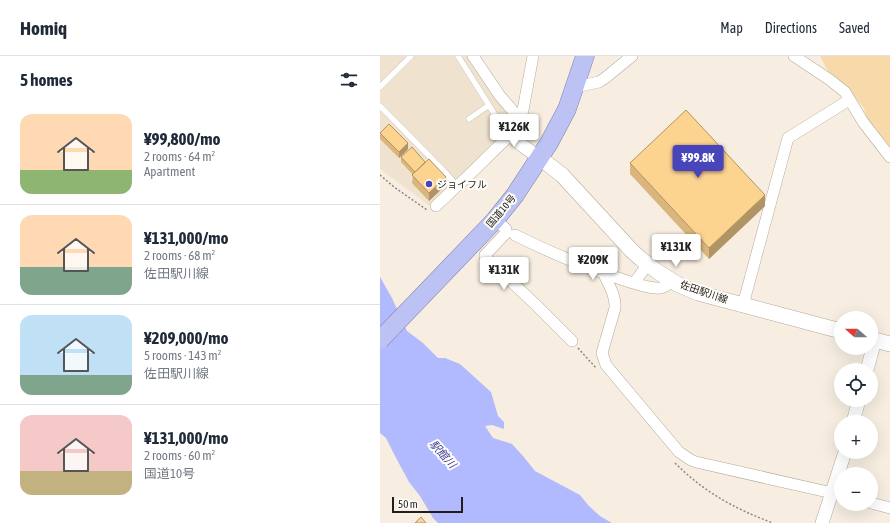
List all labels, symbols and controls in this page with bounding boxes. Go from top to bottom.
text: Homiq [20,17,67,39]
text: Map [720,20,743,36]
text: Directions [765,20,817,36]
text: Saved [839,20,870,36]
icon: filters [338,69,360,91]
text: 5 homes [20,70,73,90]
pin: ¥126K [486,114,542,148]
text: ¥126K [499,119,529,134]
text: ¥99,800/mo [144,129,221,149]
icon: home [52,130,100,178]
pin: ¥99.8K [665,145,731,179]
text: 2 rooms · 64 m² [144,149,215,164]
text: ¥99.8K [682,150,714,165]
text: Apartment [144,164,195,179]
marker: ジョイフル [424,179,434,189]
place label: ジョイフル [437,179,487,190]
street label: 国道10号 [484,192,518,230]
text: ¥131,000/mo [144,228,229,248]
icon: home [52,231,100,279]
pin: ¥131K [648,234,704,268]
text: ¥131K [661,239,691,254]
pin: ¥209K [565,247,621,281]
text: 2 rooms · 68 m² [144,248,215,263]
text: ¥209K [578,252,608,267]
pin: ¥131K [476,257,532,291]
text: ¥131K [489,262,519,277]
text: 佐田駅川線 [144,266,209,281]
street label: 佐田駅川線 [679,279,729,305]
north arrow [834,311,878,355]
map controls [834,311,878,511]
text: ¥209,000/mo [144,328,229,348]
icon: home [52,331,100,379]
text: 5 rooms · 143 m² [144,348,221,363]
button: locate [834,363,878,407]
text: 佐田駅川線 [144,366,209,381]
button: + [834,415,878,459]
text: ¥131,000/mo [144,428,229,448]
icon: home [52,431,100,479]
water label: 駅館川 [428,438,459,471]
text: 2 rooms · 60 m² [144,448,215,463]
text: 国道10号 [144,466,195,481]
button: − [834,467,878,511]
scale bar [392,495,463,514]
text: 50 m [398,498,418,510]

